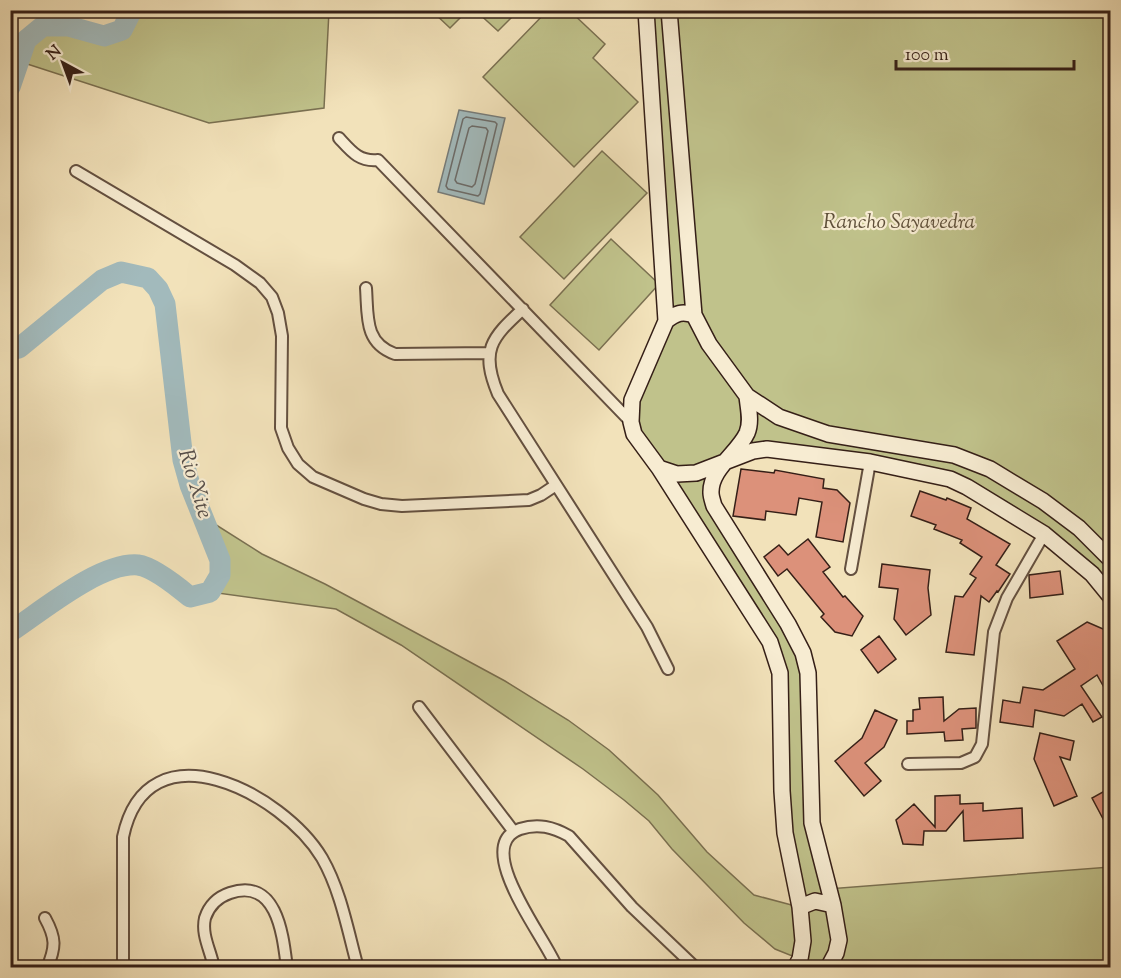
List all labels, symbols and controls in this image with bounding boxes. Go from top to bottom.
north arrow [33,33,93,93]
scale bar [896,33,1074,71]
text: N [42,41,67,66]
text: 100 m [905,43,949,69]
park label: Rancho Sayavedra [823,208,975,238]
water label: Rio Xite [168,445,220,523]

